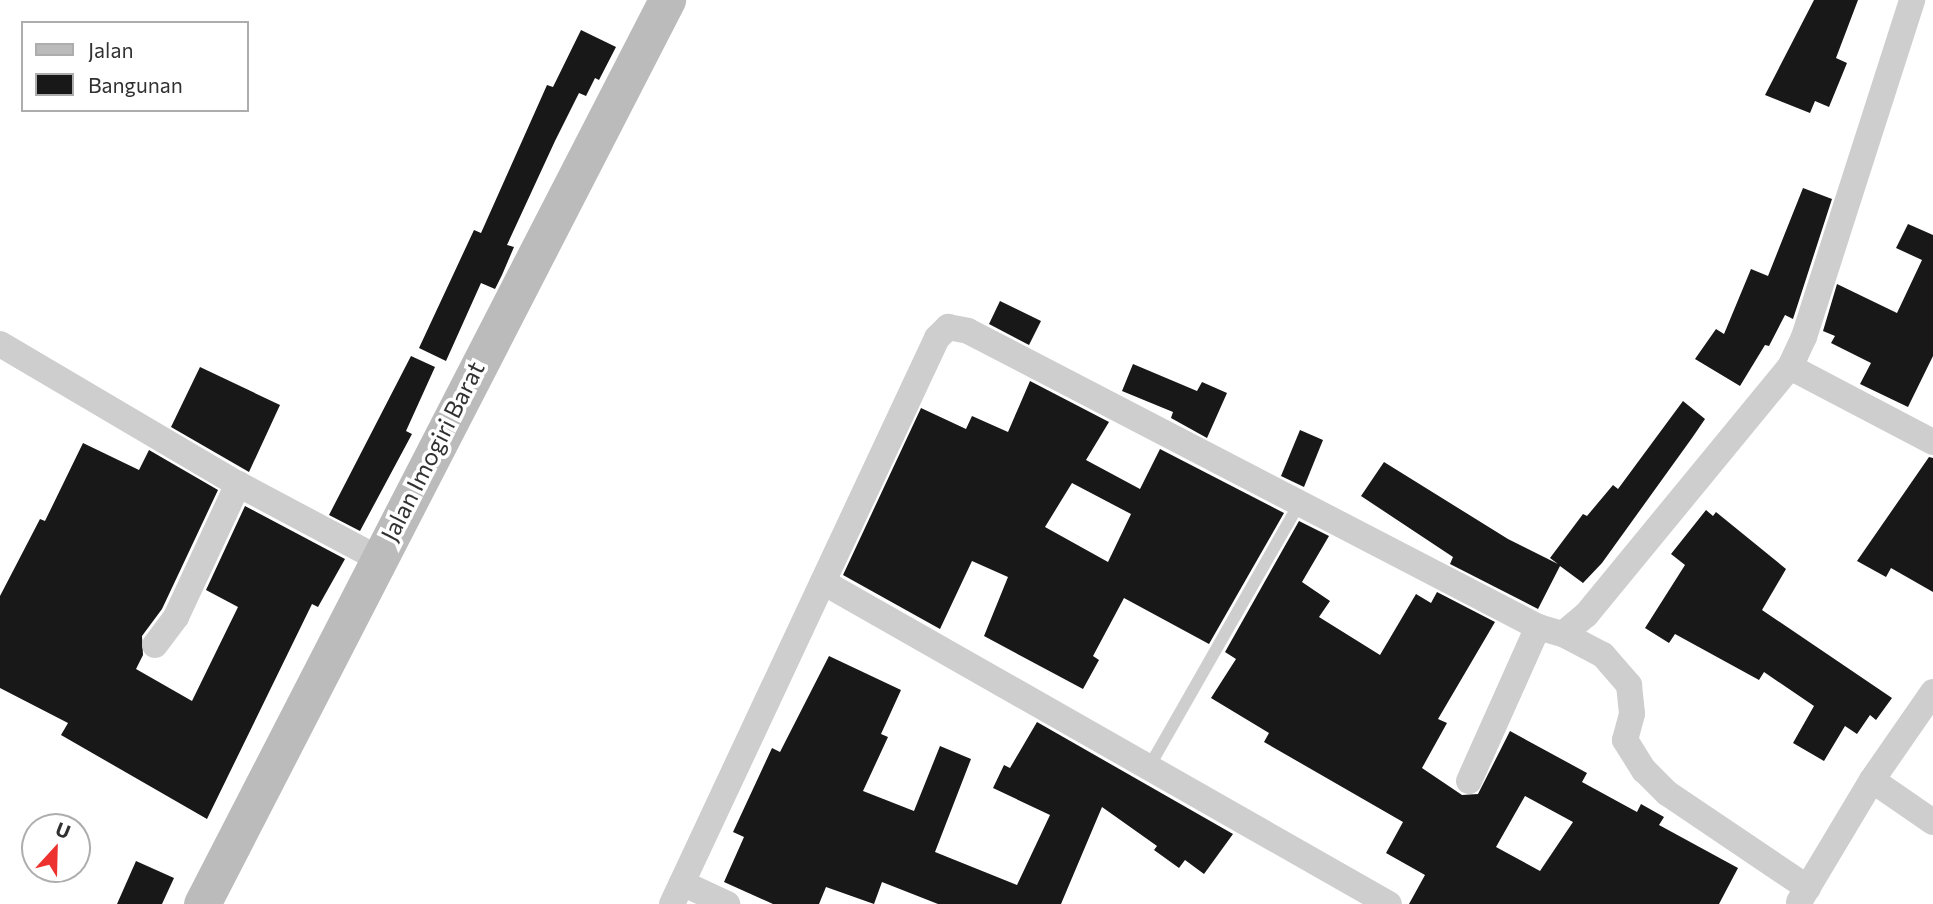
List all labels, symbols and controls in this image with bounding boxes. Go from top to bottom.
legend [21,21,248,112]
text: Jalan [88,37,133,62]
text: Bangunan [88,72,183,97]
street label: Jalan Imogiri Barat [374,356,490,546]
north arrow [21,813,91,883]
text: U [53,817,74,843]

